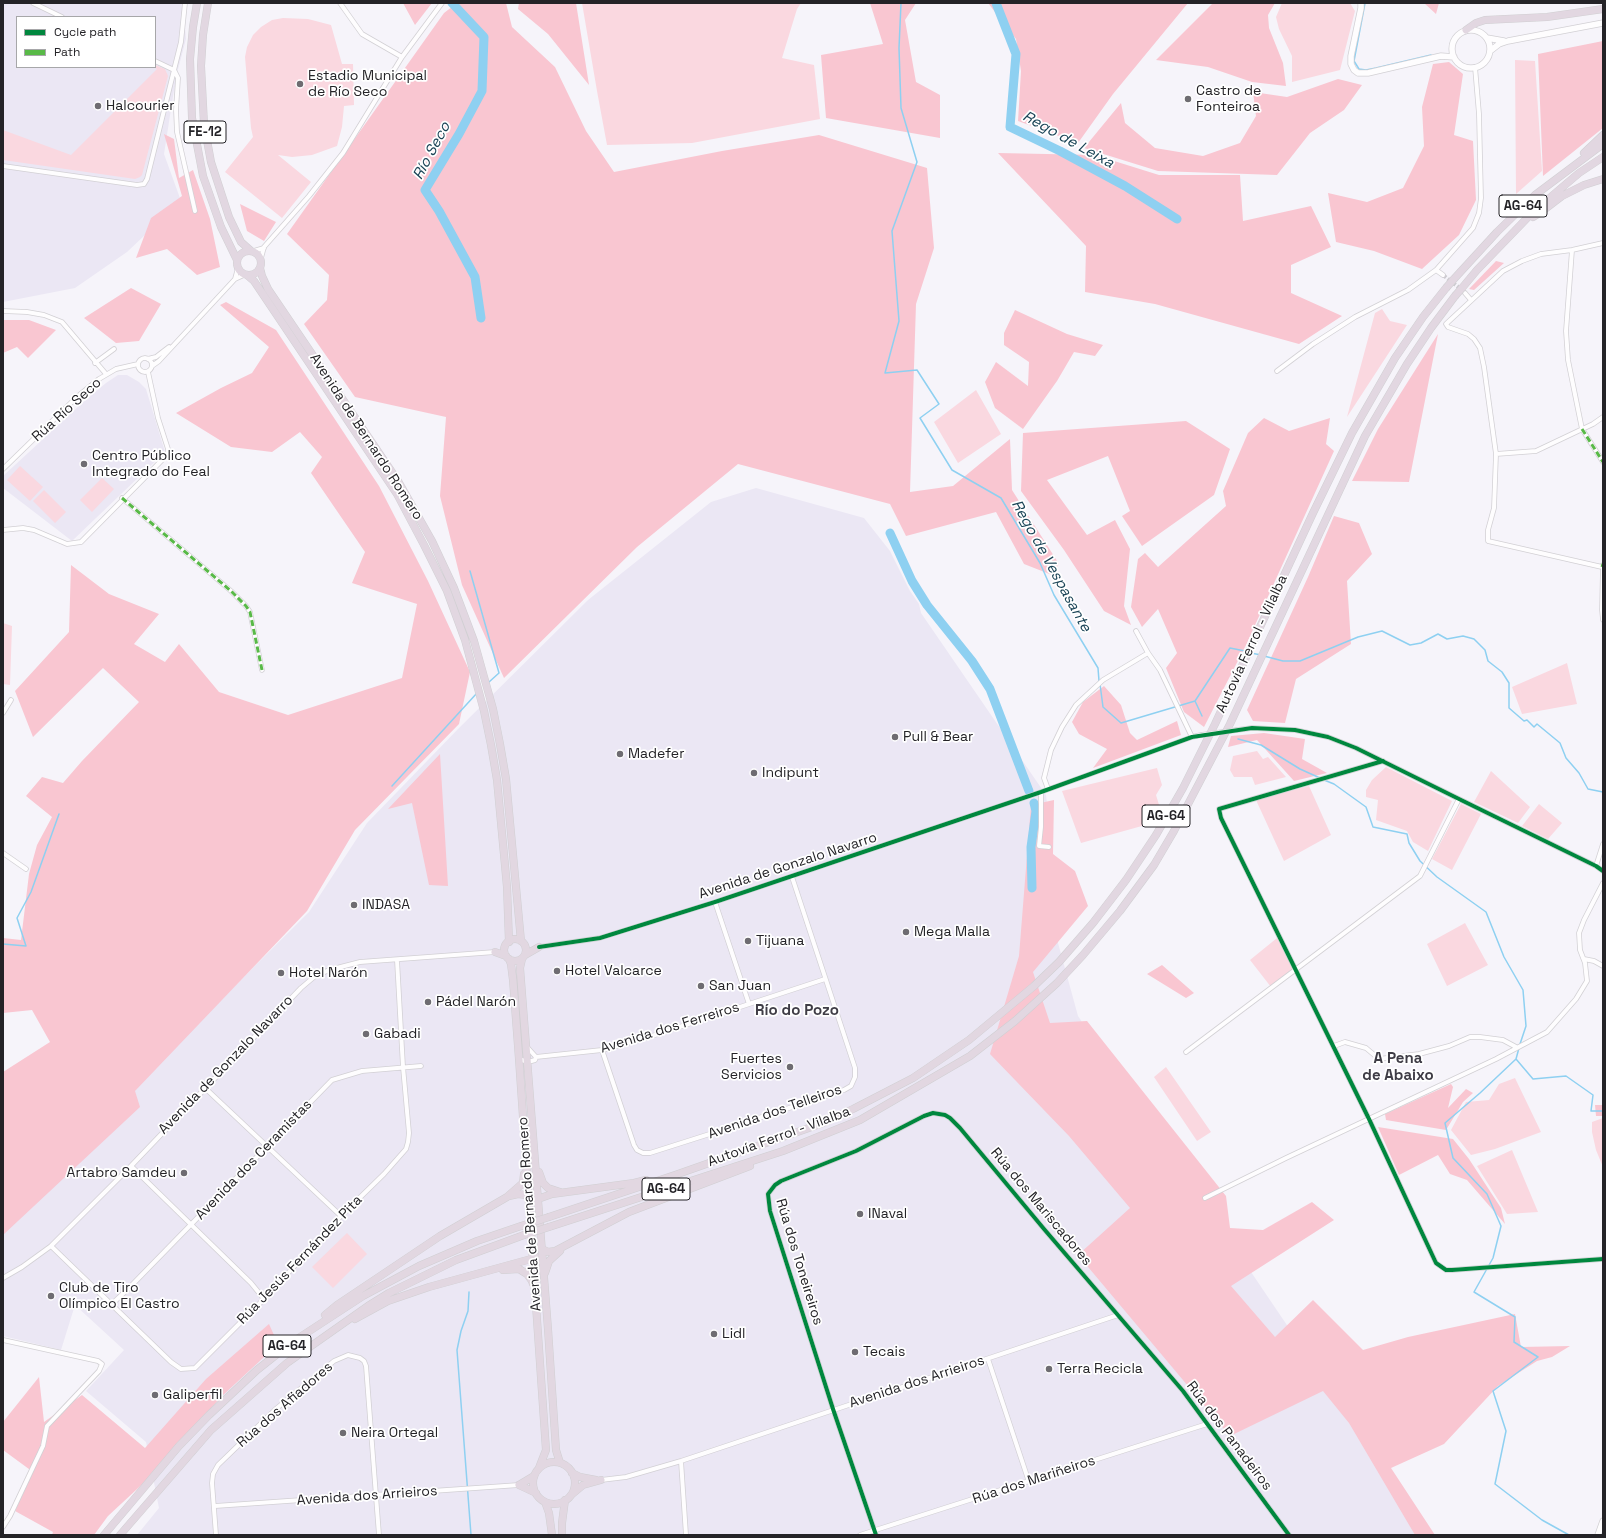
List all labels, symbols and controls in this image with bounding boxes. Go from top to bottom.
legend [16,16,156,68]
text: Cycle path [54,24,116,40]
text: Path [54,44,80,60]
place label: Estadio Municipal de Río Seco [308,68,427,100]
marker: Estadio Municipal de Río Seco [295,79,305,89]
place label: Castro de Fonteiroa [1196,83,1261,116]
marker: Castro de Fonteiroa [1183,94,1193,104]
place label: Halcourier [106,98,175,114]
marker: Halcourier [93,101,103,111]
water label: Rego de Leixa [1019,108,1117,172]
water label: Río Seco [409,119,455,183]
road number: FE-12 [184,121,226,143]
road number: AG-64 [1499,195,1547,217]
street label: Avenida de Bernardo Romero [306,351,426,523]
street label: Rúa Río Seco [29,374,105,446]
place label: Centro Público Integrado do Feal [92,448,210,480]
marker: Centro Público Integrado do Feal [79,459,89,469]
water label: Rego de Vespasante [1007,497,1095,635]
street label: Autovía Ferrol - Vilalba [1213,572,1291,716]
place label: Pull & Bear [903,729,973,745]
marker: Pull & Bear [890,732,900,742]
place label: Madefer [628,746,684,762]
marker: Madefer [615,749,625,759]
place label: Indipunt [762,765,819,781]
marker: Indipunt [749,768,759,778]
road number: AG-64 [1142,805,1190,827]
street label: Avenida de Gonzalo Navarro [697,829,879,903]
place label: INDASA [362,897,410,913]
marker: INDASA [349,900,359,910]
place label: Mega Malla [914,924,990,940]
marker: Mega Malla [901,927,911,937]
place label: Tijuana [756,933,804,949]
marker: Tijuana [743,936,753,946]
place label: Hotel Valcarce [565,963,662,979]
place label: Hotel Narón [289,965,368,981]
marker: Hotel Valcarce [552,966,562,976]
marker: Hotel Narón [276,968,286,978]
place label: San Juan [709,978,771,994]
marker: San Juan [696,981,706,991]
street label: Avenida de Gonzalo Navarro [155,992,297,1138]
place label: Pádel Narón [436,994,516,1010]
marker: Pádel Narón [423,997,433,1007]
street label: Avenida dos Ferreiros [599,999,741,1057]
district label: Río do Pozo [755,1002,839,1020]
place label: Gabadi [374,1026,421,1042]
marker: Gabadi [361,1029,371,1039]
district label: A Pena de Abaixo [1362,1050,1434,1085]
place label: Fuertes Servicios [721,1051,782,1084]
marker: Fuertes Servicios [785,1062,795,1072]
street label: Avenida dos Telleiros [706,1081,844,1143]
street label: Avenida dos Ceramistas [192,1097,316,1223]
street label: Autovía Ferrol - Vilalba [705,1103,853,1171]
street label: Avenida de Bernardo Romero [515,1116,545,1312]
street label: Rúa dos Mariscadores [987,1145,1095,1269]
place label: Artabro Samdeu [67,1165,176,1181]
marker: Artabro Samdeu [179,1168,189,1178]
road number: AG-64 [642,1178,690,1200]
street label: Rúa Jesús Fernández Pita [234,1192,366,1328]
street label: Rúa dos Toneireiros [772,1197,826,1327]
place label: INaval [868,1206,907,1222]
marker: INaval [855,1209,865,1219]
place label: Club de Tiro Olímpico El Castro [59,1280,180,1312]
marker: Club de Tiro Olímpico El Castro [46,1291,56,1301]
place label: Lidl [722,1326,746,1342]
marker: Lidl [709,1329,719,1339]
road number: AG-64 [263,1335,311,1357]
place label: Tecais [863,1344,905,1360]
marker: Tecais [850,1347,860,1357]
street label: Avenida dos Arrieiros [847,1352,987,1412]
street label: Rúa dos Afiadores [234,1359,336,1451]
place label: Terra Recicla [1057,1361,1143,1377]
marker: Terra Recicla [1044,1364,1054,1374]
street label: Rúa dos Panadeiros [1183,1378,1275,1494]
place label: Galiperfil [163,1387,222,1403]
marker: Galiperfil [150,1390,160,1400]
place label: Neira Ortegal [351,1425,438,1441]
marker: Neira Ortegal [338,1428,348,1438]
street label: Rúa dos Mariñeiros [971,1452,1097,1508]
street label: Avenida dos Arrieiros [296,1483,438,1509]

